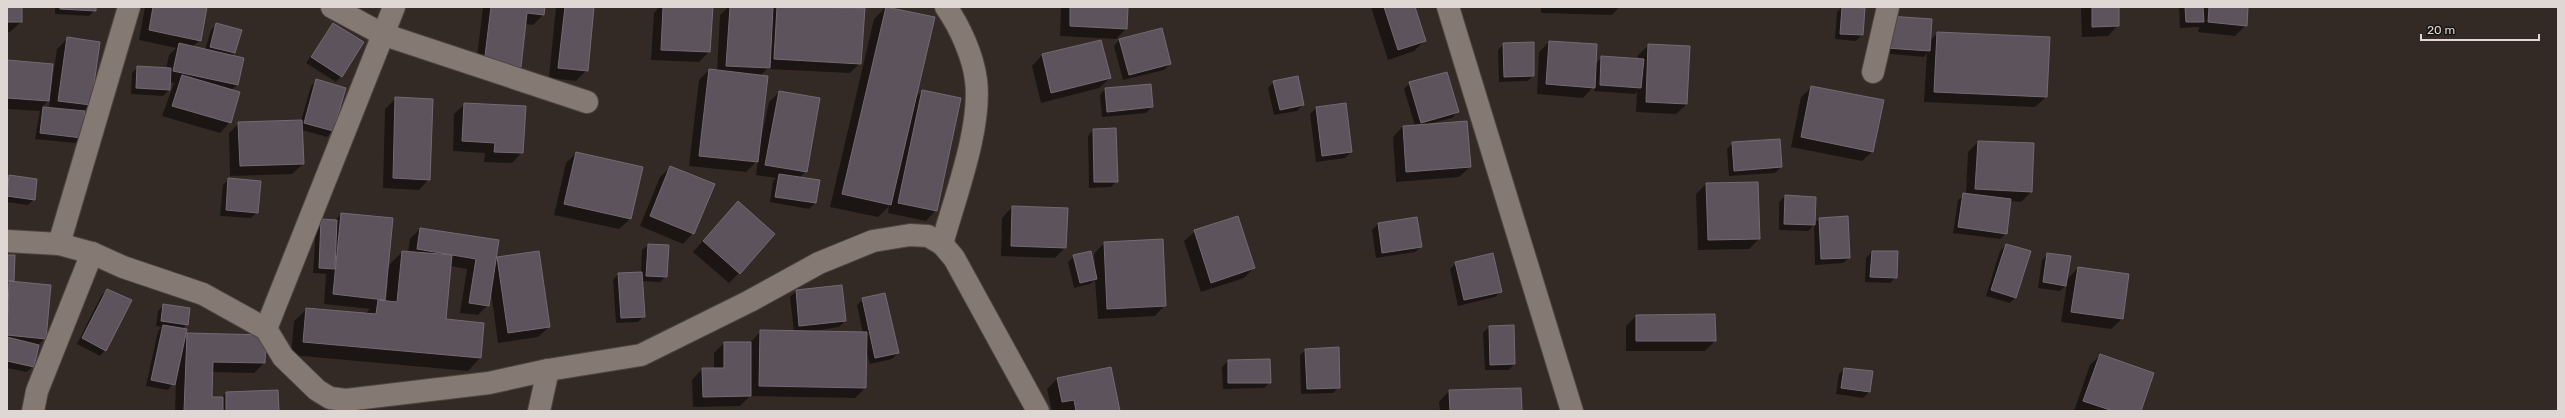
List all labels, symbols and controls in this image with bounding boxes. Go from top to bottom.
scale bar [2421,16,2539,42]
text: 20 m [2427,23,2455,37]

